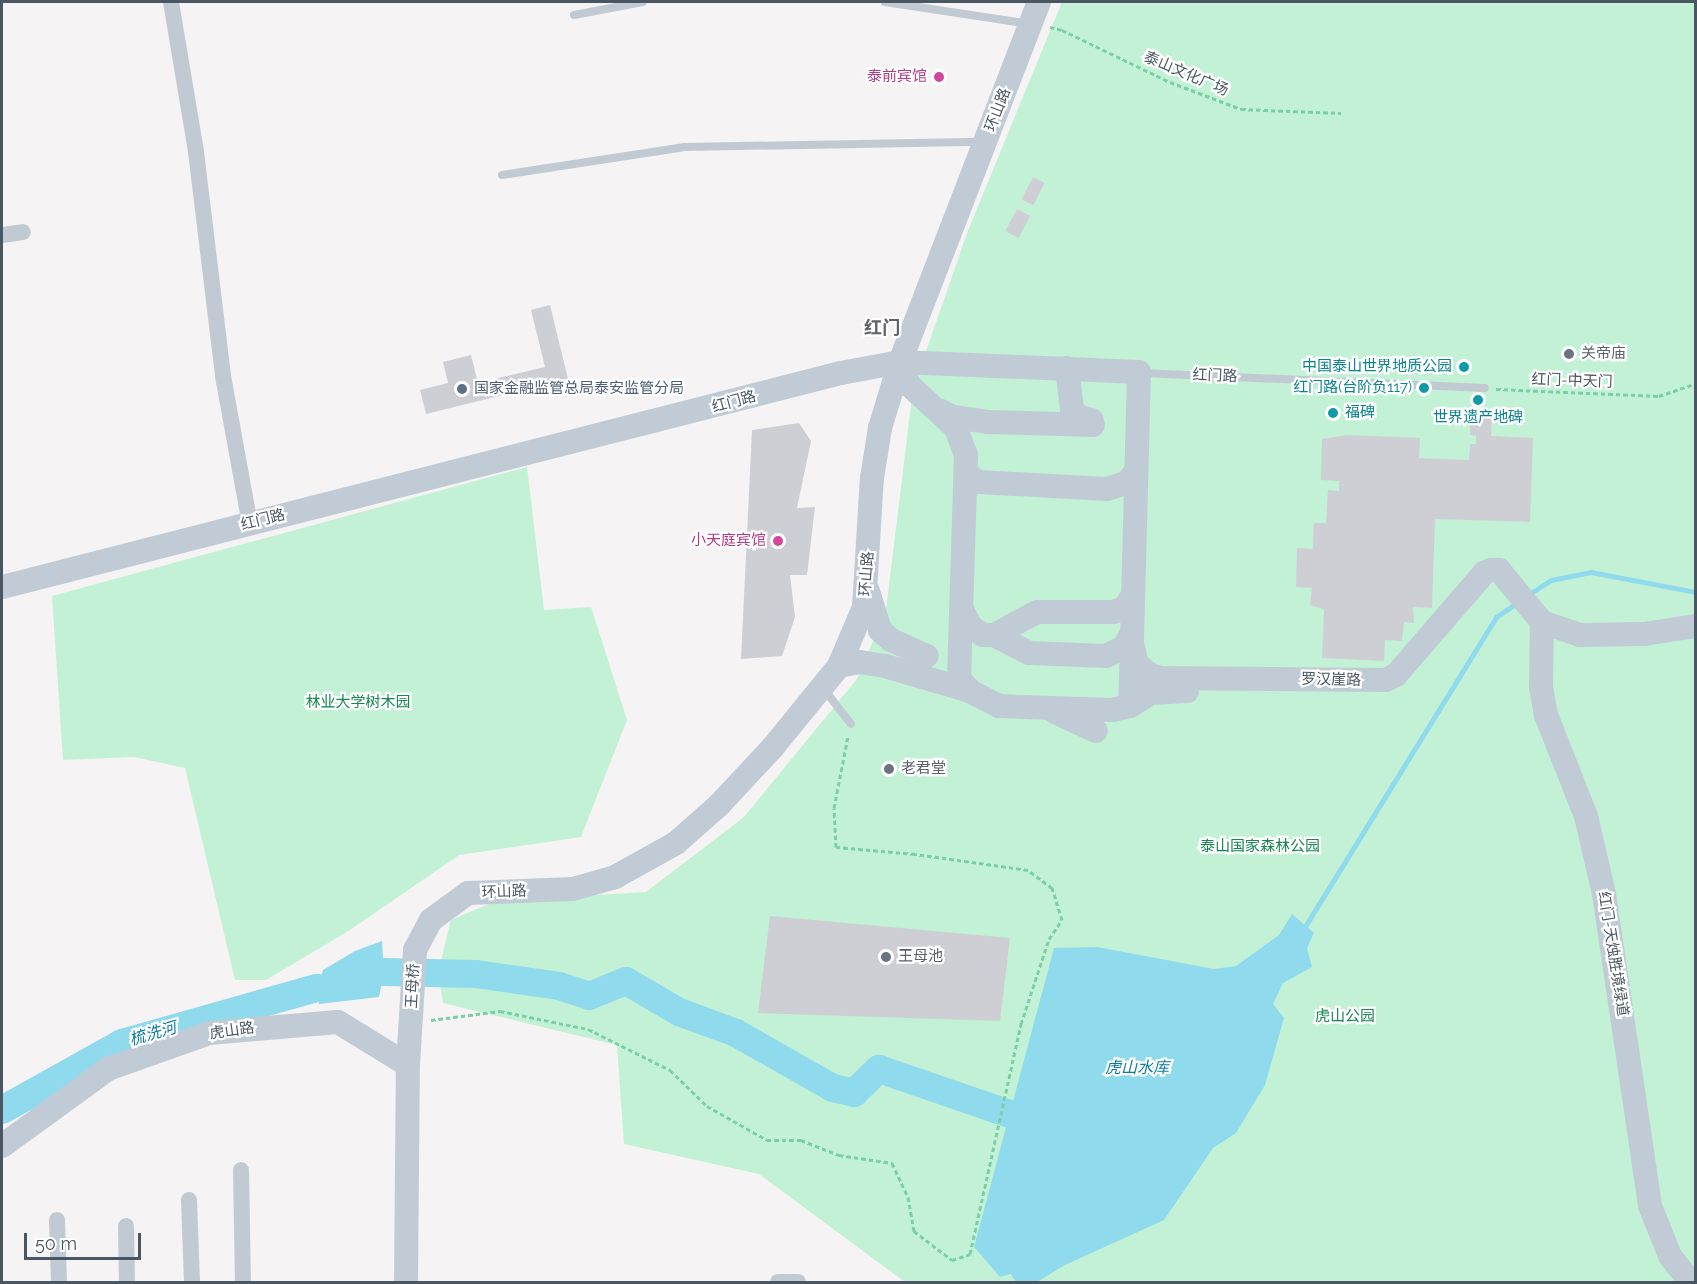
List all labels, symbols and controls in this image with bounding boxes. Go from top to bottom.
street label: 泰山文化广场 [1141,48,1231,100]
place label: 泰前宾馆 [867,68,927,86]
marker: 泰前宾馆 [932,70,946,84]
street label: 环山路 [982,86,1014,134]
district label: 红门 [864,317,900,339]
place label: 关帝庙 [1581,345,1626,363]
marker: 关帝庙 [1562,347,1576,361]
place label: 中国泰山世界地质公园 [1302,358,1452,376]
marker: 中国泰山世界地质公园 [1457,360,1471,374]
street label: 红门路 [1192,366,1238,386]
street label: 红门-中天门 [1531,371,1613,391]
place label: 红门路(台阶负117) [1293,379,1412,397]
place label: 国家金融监管总局泰安监管分局 [474,380,684,398]
marker: 红门路(台阶负117) [1417,381,1431,395]
marker: 国家金融监管总局泰安监管分局 [455,382,469,396]
street label: 红门路 [710,387,758,417]
marker: 世界遗产地碑 [1471,393,1485,407]
place label: 福碑 [1345,404,1375,422]
marker: 福碑 [1326,406,1340,420]
place label: 世界遗产地碑 [1433,409,1523,427]
street label: 红门路 [239,506,287,534]
place label: 小天庭宾馆 [691,532,766,550]
marker: 小天庭宾馆 [771,534,785,548]
street label: 环山路 [856,551,878,597]
street label: 罗汉崖路 [1301,670,1361,690]
park label: 林业大学树木园 [306,694,410,712]
place label: 老君堂 [901,760,946,778]
marker: 老君堂 [882,762,896,776]
park label: 泰山国家森林公园 [1200,838,1320,856]
street label: 环山路 [481,882,527,902]
street label: 红门-天烛胜境绿道 [1594,890,1632,1018]
place label: 王母池 [898,948,943,966]
marker: 王母池 [879,950,893,964]
street label: 王母桥 [403,963,423,1009]
park label: 虎山公园 [1315,1008,1375,1026]
water label: 梳洗河 [127,1018,179,1050]
street label: 虎山路 [208,1019,256,1043]
water label: 虎山水库 [1105,1058,1169,1078]
scale bar [27,1221,144,1259]
text: 50 m [35,1233,77,1254]

